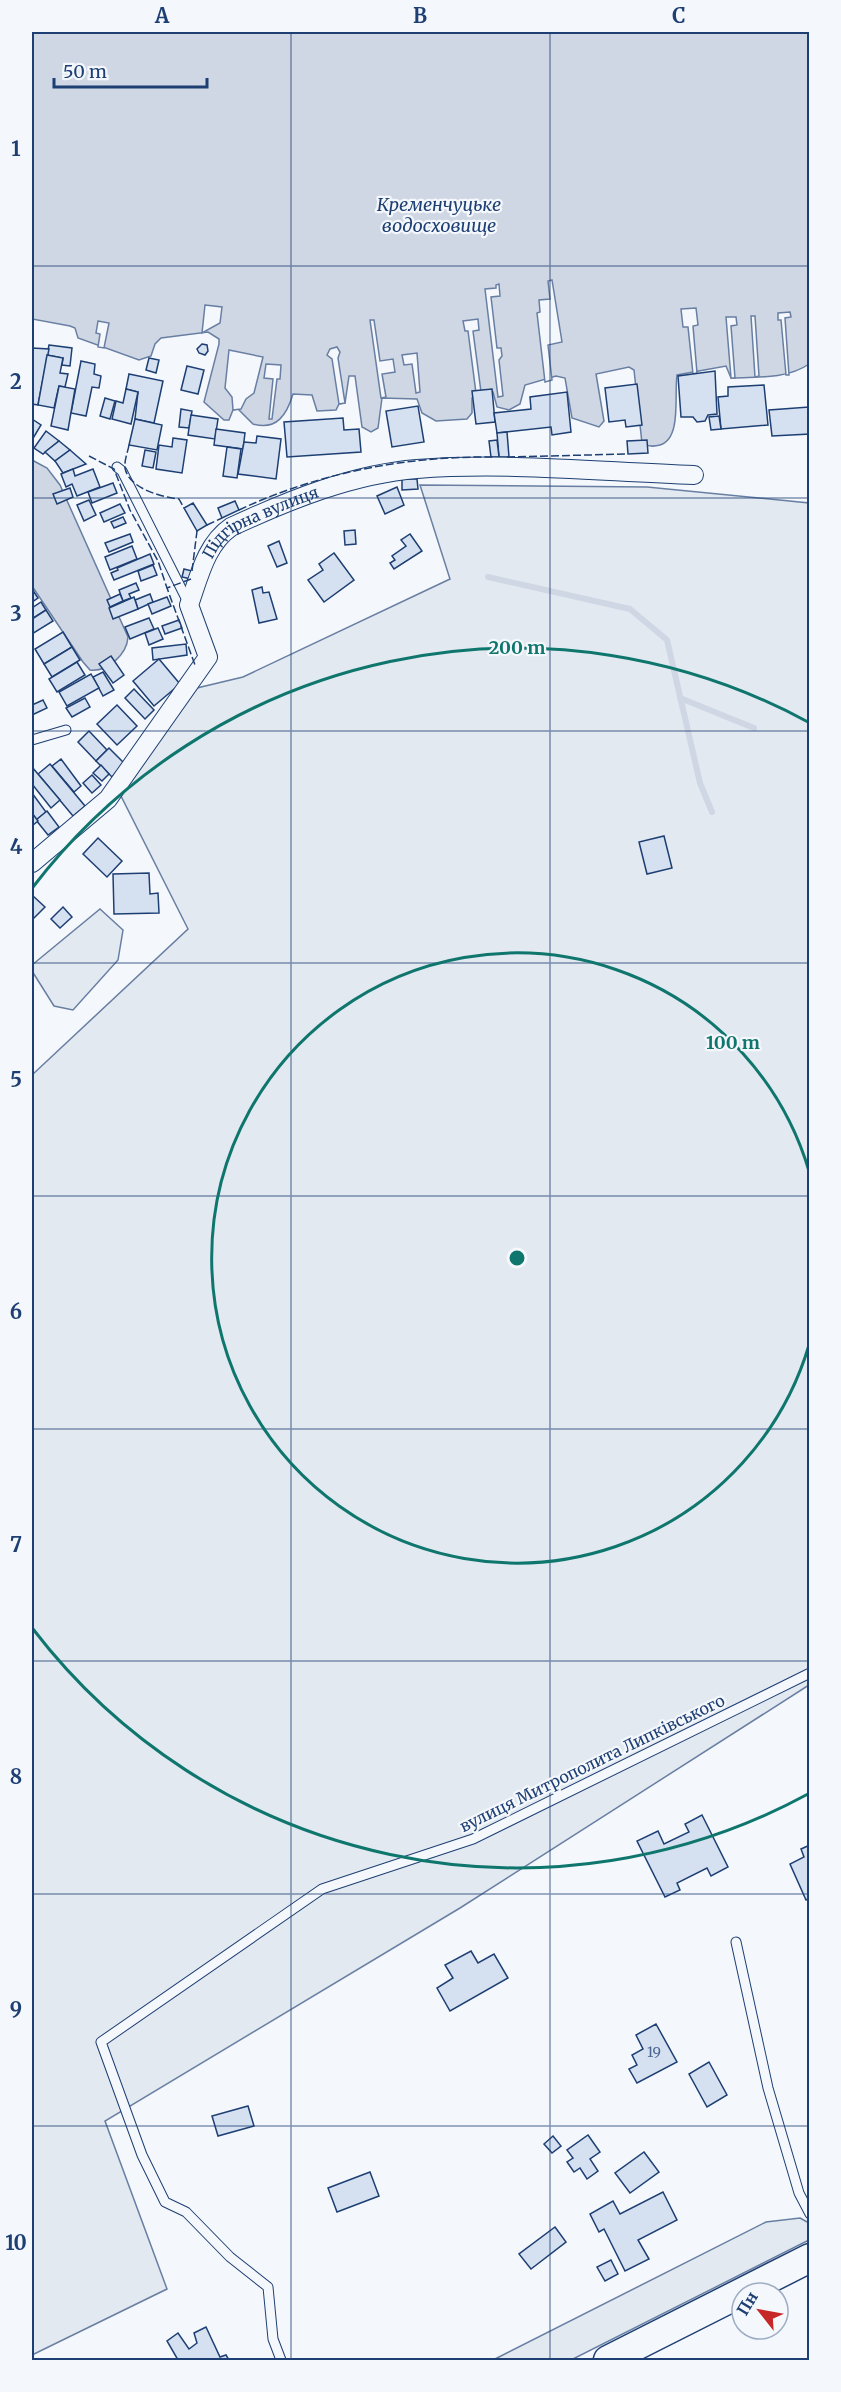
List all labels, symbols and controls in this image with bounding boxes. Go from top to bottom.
text: A [154,3,170,28]
text: B [413,3,427,28]
text: C [672,3,686,28]
scale bar [54,51,207,89]
text: 50 m [63,60,107,83]
text: 1 [11,136,21,161]
water label: Кременчуцьке водосховище [377,193,501,237]
text: 2 [10,369,22,394]
street label: Підгірна вулиця [198,482,321,562]
text: 3 [10,601,22,626]
text: 200 m [489,636,545,659]
text: 4 [10,834,23,859]
text: 100 m [706,1031,760,1054]
text: 5 [10,1067,22,1092]
centre of rings [507,1248,527,1268]
text: 6 [10,1299,22,1324]
text: 7 [10,1532,22,1557]
street label: вулиця Митрополита Липківського [456,1690,728,1836]
text: 8 [10,1764,22,1789]
text: 9 [10,1997,22,2022]
house number: 19 [647,2043,661,2061]
text: 10 [5,2230,27,2255]
north arrow [730,2281,790,2341]
text: Пн [732,2288,762,2319]

